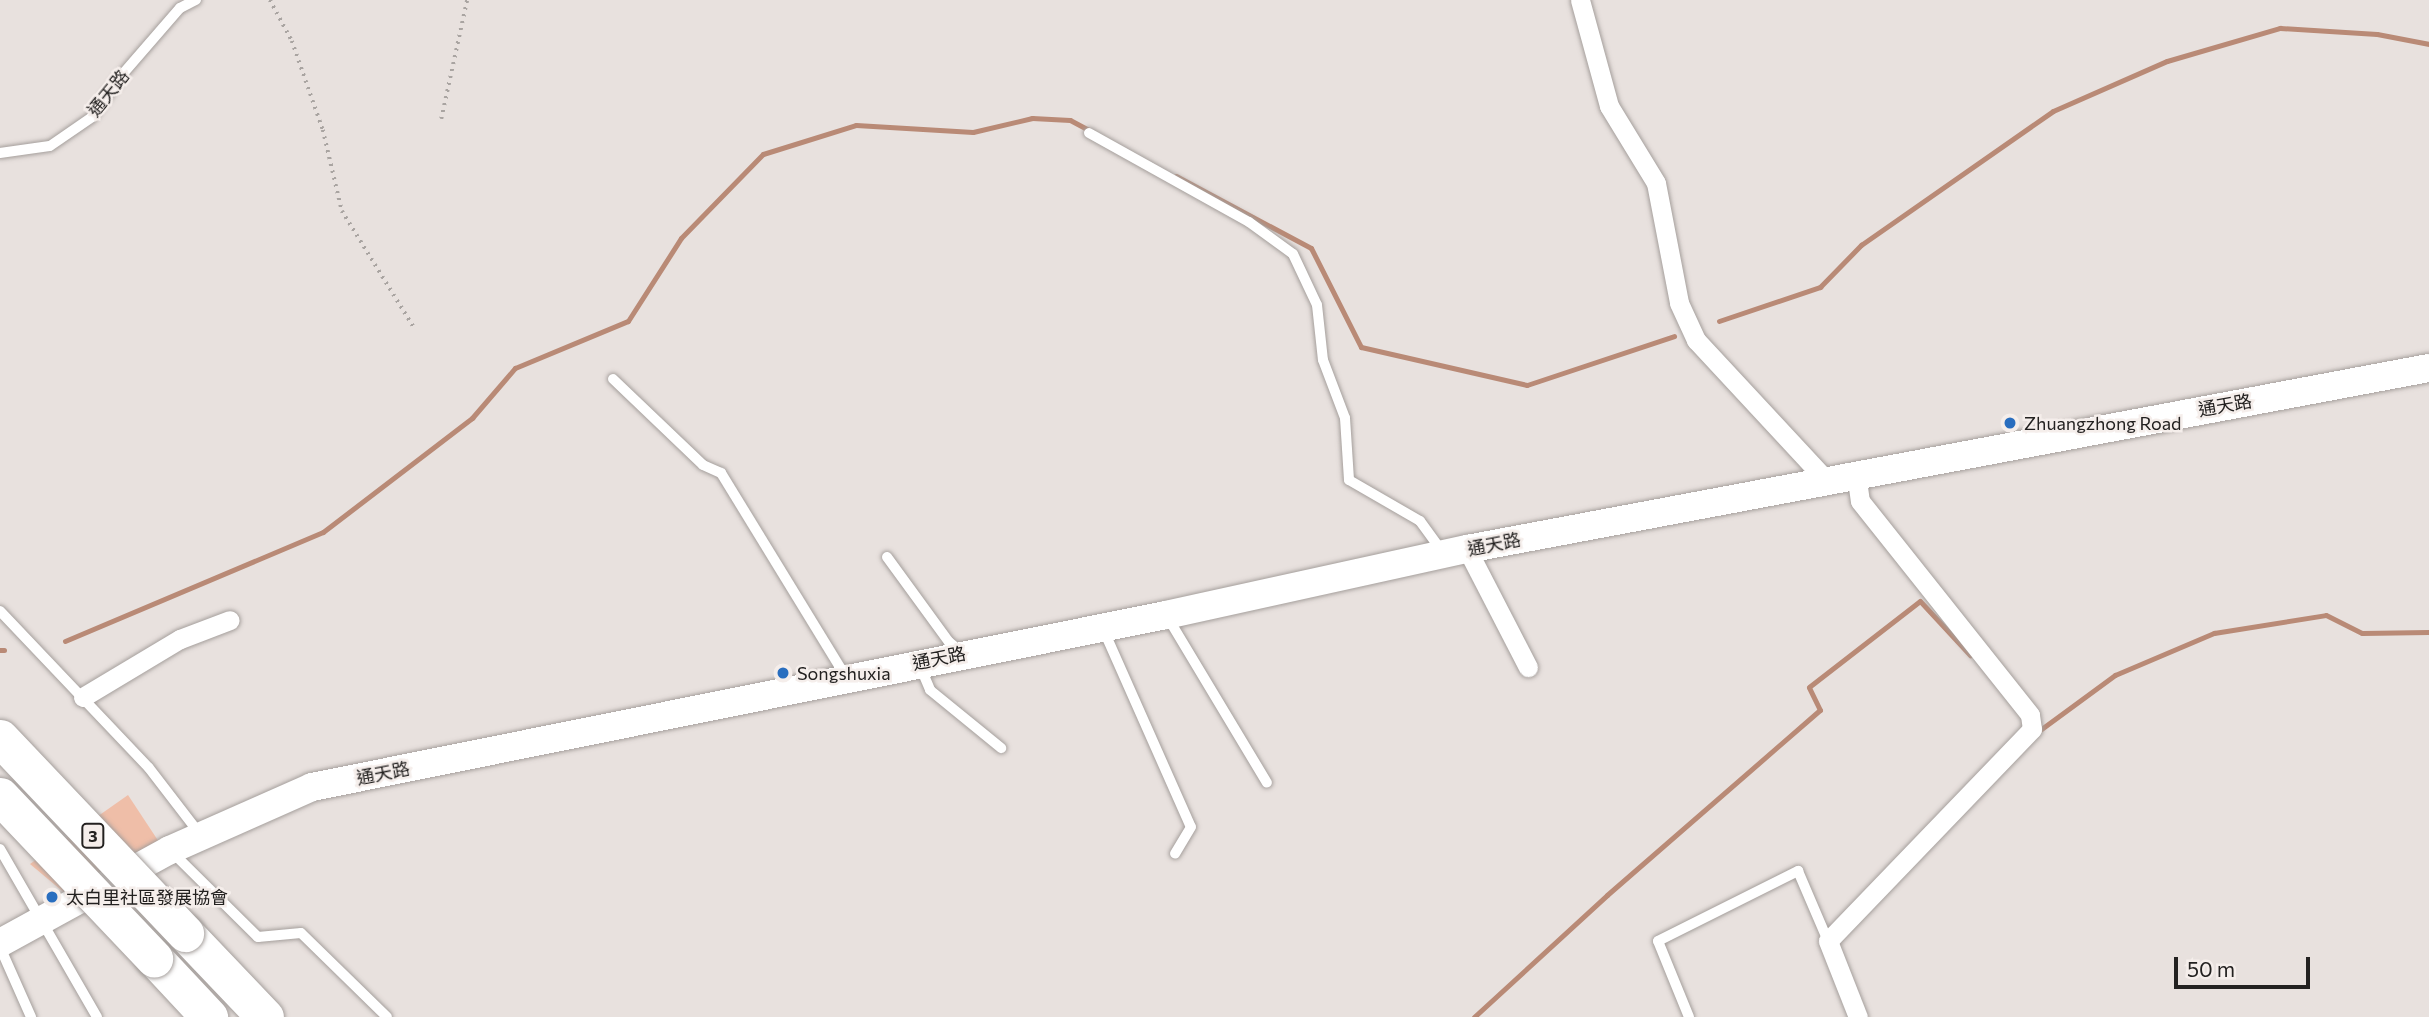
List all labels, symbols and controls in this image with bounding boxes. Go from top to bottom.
street label: 通天路 [83,65,133,121]
street label: 通天路 [2197,390,2253,420]
place label: Zhuangzhong Road [2024,412,2182,434]
marker: Zhuangzhong Road [2002,415,2018,431]
street label: 通天路 [1465,528,1523,560]
street label: 通天路 [910,642,968,674]
place label: Songshuxia [797,662,891,684]
marker: Songshuxia [775,665,791,681]
street label: 通天路 [354,757,412,789]
road number: 3 [81,824,105,848]
place label: 太白里社區發展協會 [66,886,228,908]
marker: 太白里社區發展協會 [44,889,60,905]
scale bar [2177,944,2314,988]
text: 50 m [2187,956,2235,981]

